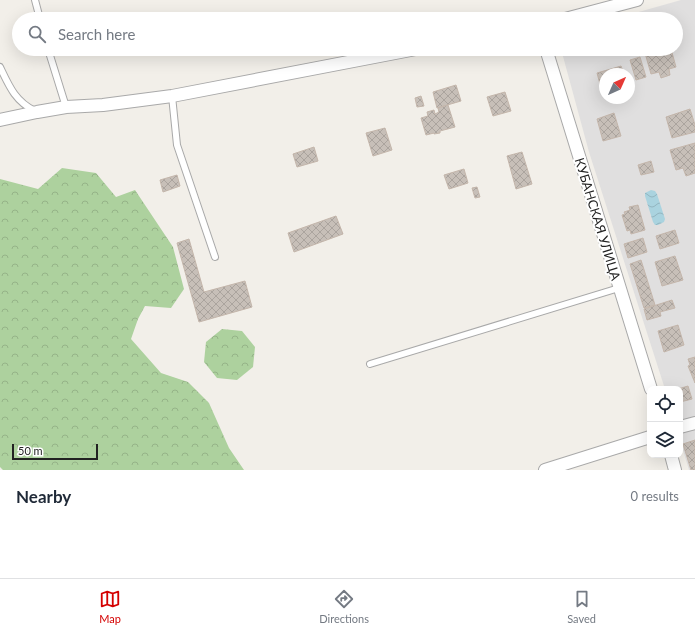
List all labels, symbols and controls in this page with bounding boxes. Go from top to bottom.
search box [12,12,683,56]
icon: search [26,23,48,45]
text: Search here [58,25,135,43]
north arrow [599,68,635,104]
street label: КУБАНСКАЯ УЛИЦА [572,156,624,282]
map controls [647,386,683,458]
button: locate [647,386,683,422]
button: layers [647,422,683,458]
scale bar [12,442,98,461]
text: 50 m [18,444,43,457]
text: Nearby [16,486,71,507]
text: 0 results [631,488,679,504]
tab: Map [99,588,121,625]
tab: Directions [319,588,369,625]
tab: Saved [567,588,596,625]

